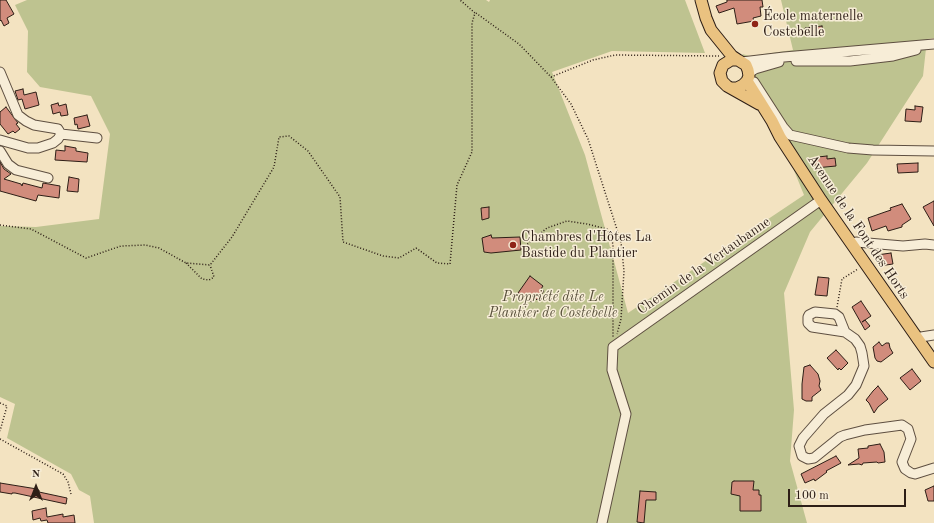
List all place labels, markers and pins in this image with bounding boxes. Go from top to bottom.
place label: École maternelle Costebelle [763,8,863,40]
marker: École maternelle Costebelle [750,19,760,29]
place label: Chambres d'Hôtes La Bastide du Plantier [521,229,652,262]
marker: Chambres d'Hôtes La Bastide du Plantier [508,240,518,250]

